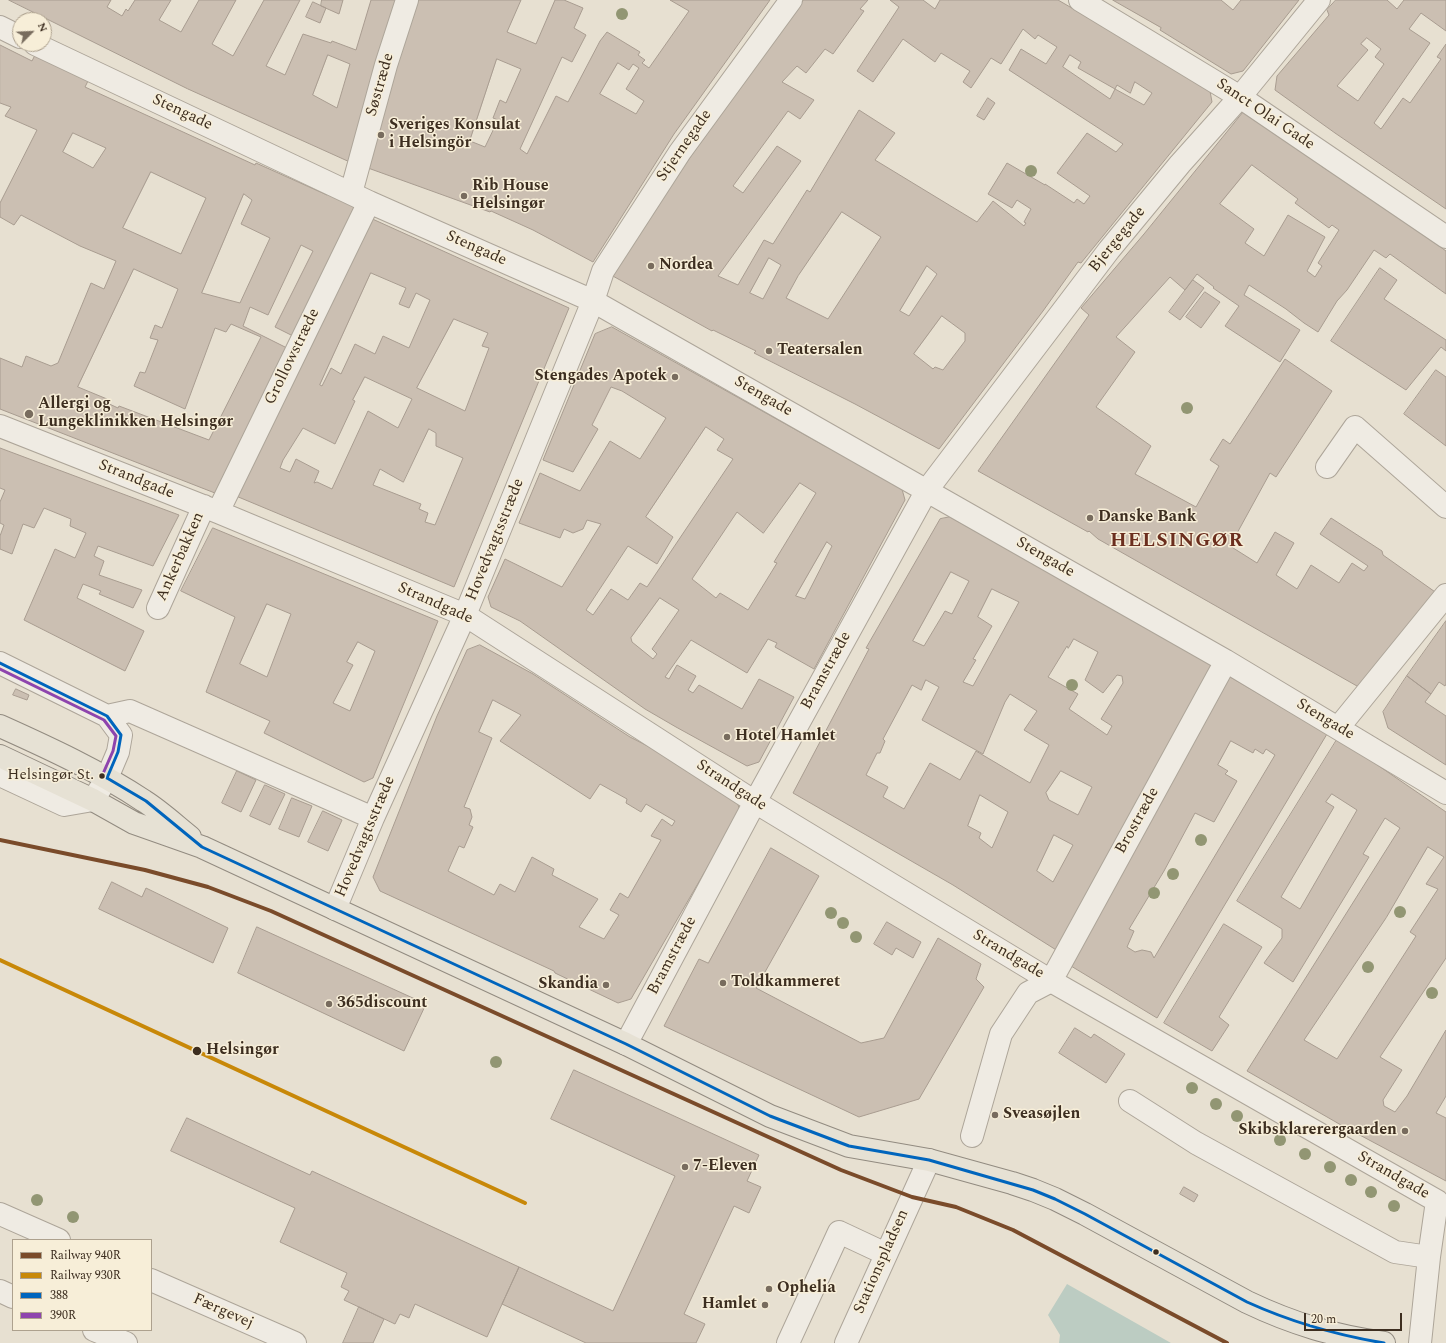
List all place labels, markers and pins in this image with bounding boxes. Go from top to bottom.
place label: Sveriges Konsulat i Helsingör [389,116,520,154]
marker: Sveriges Konsulat i Helsingör [376,130,386,140]
place label: Rib House Helsingør [472,177,549,215]
marker: Rib House Helsingør [459,191,469,201]
place label: Nordea [659,256,713,276]
marker: Nordea [646,261,656,271]
place label: Teatersalen [777,341,863,361]
marker: Teatersalen [764,346,774,356]
place label: Stengades Apotek [534,367,667,387]
marker: Stengades Apotek [670,372,680,382]
place label: Allergi og Lungeklinikken Helsingør [38,395,233,433]
marker: Allergi og Lungeklinikken Helsingør [23,408,35,420]
place label: Danske Bank [1098,508,1196,528]
marker: Danske Bank [1085,513,1095,523]
place label: Hotel Hamlet [735,727,836,747]
marker: Hotel Hamlet [722,732,732,742]
place label: Helsingør St. [7,767,94,785]
marker: Helsingør St. [97,771,107,781]
place label: Toldkammeret [731,973,840,993]
place label: Skandia [538,975,598,995]
marker: Toldkammeret [718,978,728,988]
marker: Skandia [601,980,611,990]
place label: 365discount [337,994,427,1014]
marker: 365discount [324,999,334,1009]
place label: Helsingør [206,1041,279,1061]
marker: Helsingør [191,1045,203,1057]
place label: Sveasøjlen [1003,1105,1080,1125]
marker: Sveasøjlen [990,1110,1000,1120]
place label: Skibsklarerergaarden [1238,1121,1397,1141]
marker: Skibsklarerergaarden [1400,1126,1410,1136]
place label: 7-Eleven [693,1157,757,1177]
marker: 7-Eleven [680,1162,690,1172]
unlabelled marker [1151,1247,1161,1257]
place label: Ophelia [777,1279,836,1299]
marker: Ophelia [764,1284,774,1294]
place label: Hamlet [702,1295,757,1315]
marker: Hamlet [760,1300,770,1310]

